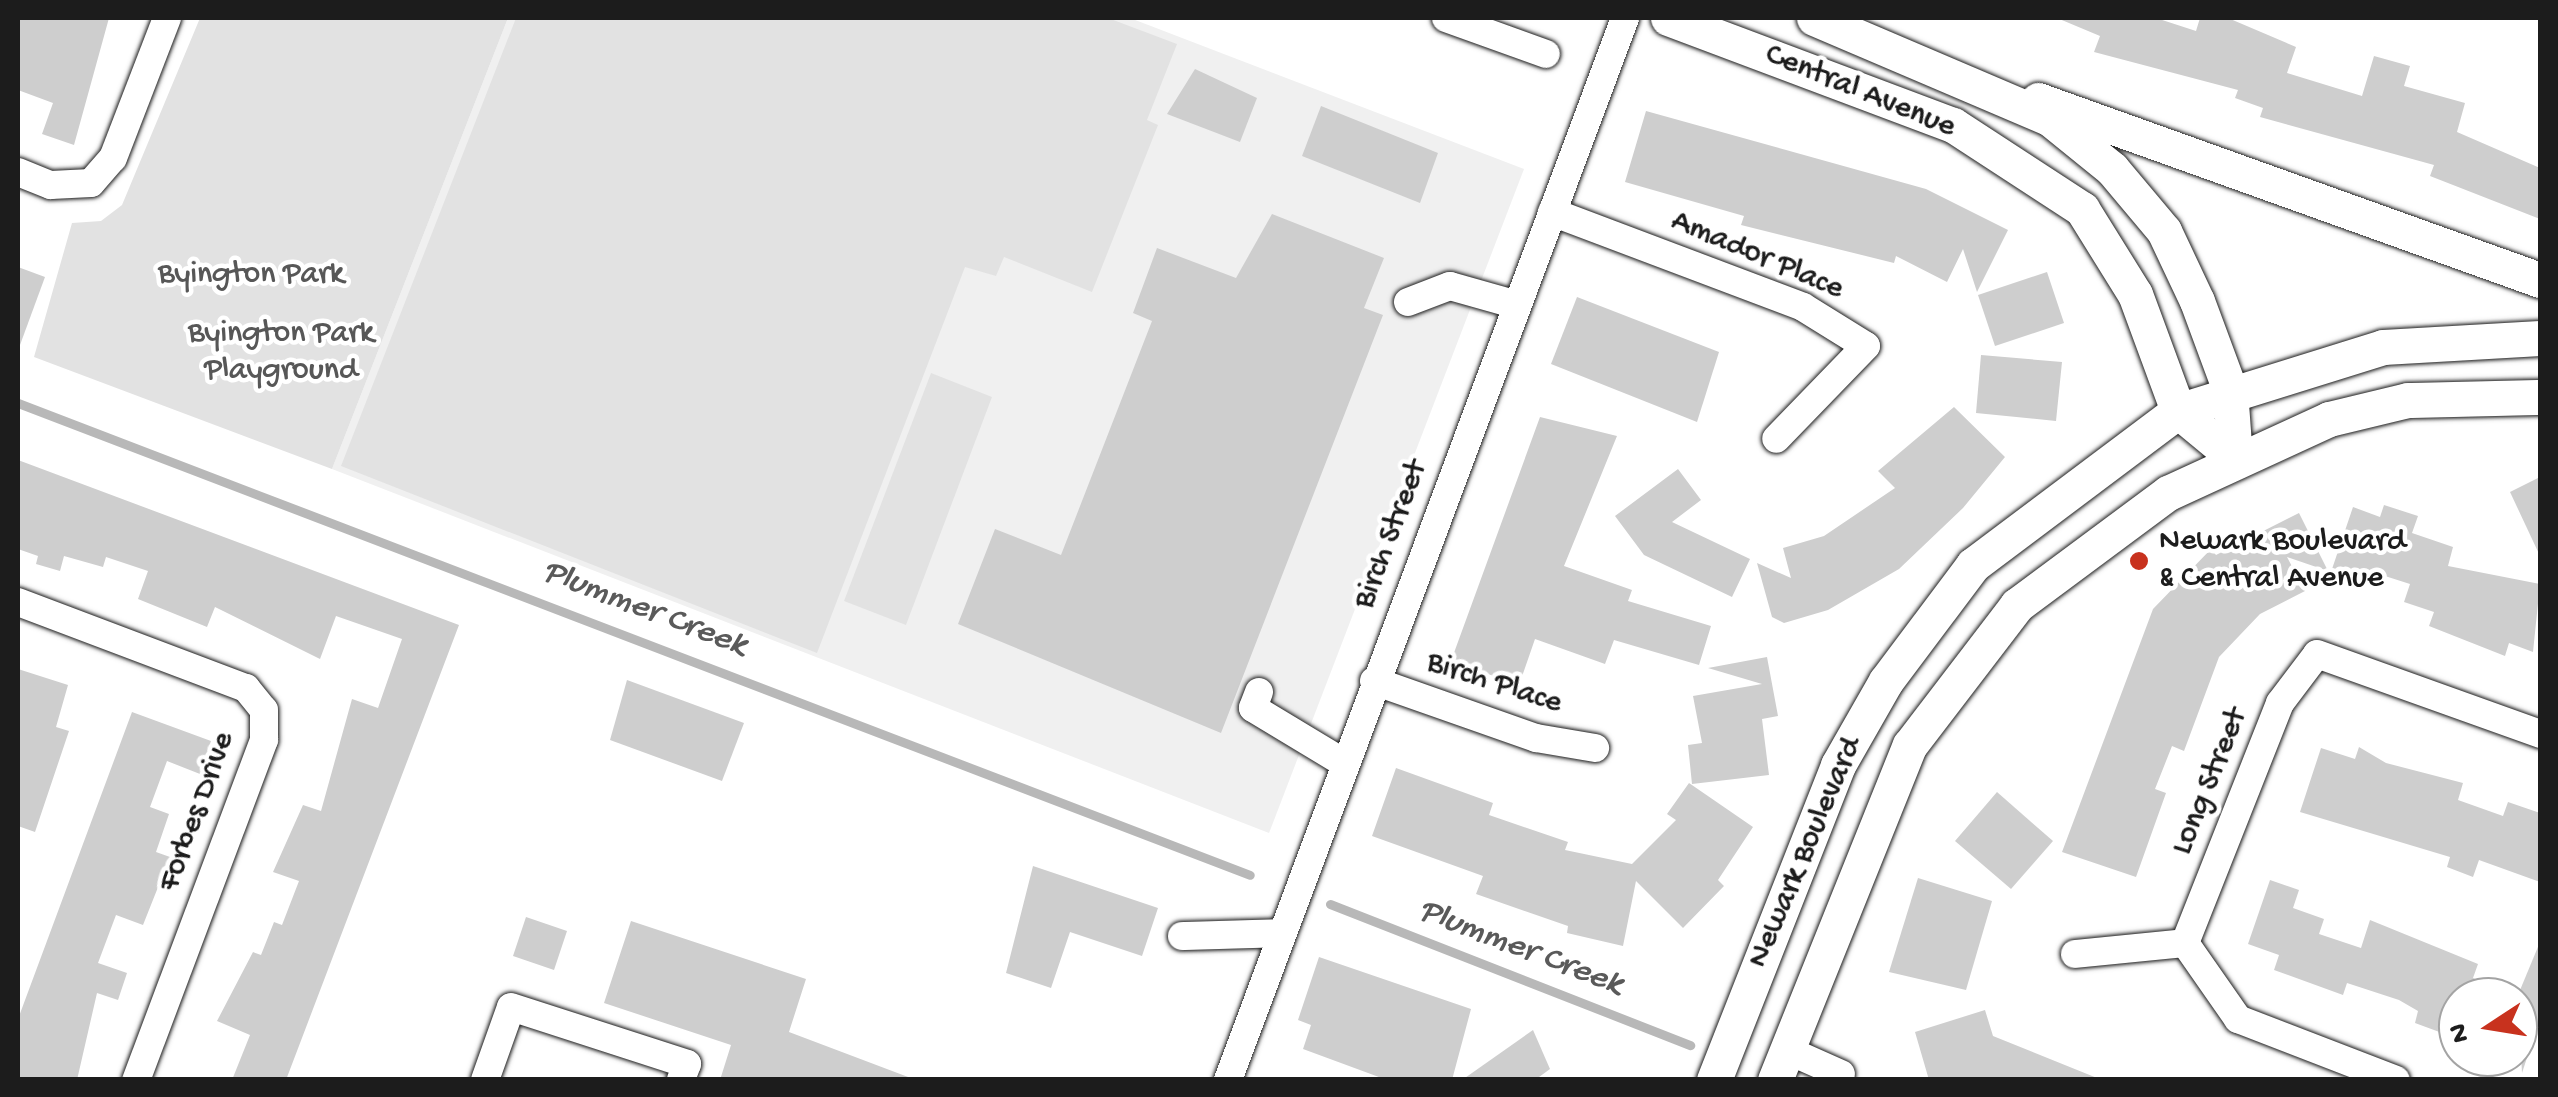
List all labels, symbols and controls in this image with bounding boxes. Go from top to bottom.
street label: Central Avenue [1759,36,1961,148]
street label: Amador Place [1665,202,1849,310]
park label: Byington Park [158,256,344,294]
park label: Byington Park Playground [188,316,374,391]
street label: Birch Street [1346,455,1438,615]
place label: Newark Boulevard & Central Avenue [2159,524,2406,599]
marker: Newark Boulevard & Central Avenue [2128,550,2150,572]
water label: Plummer Creek [536,552,752,668]
street label: Birch Place [1421,644,1567,724]
street label: Long Street [2164,703,2258,861]
street label: Forbes Drive [151,727,245,897]
street label: Newark Boulevard [1740,732,1872,974]
water label: Plummer Creek [1412,891,1628,1007]
north arrow [2438,977,2538,1077]
text: N [2442,1021,2478,1045]

